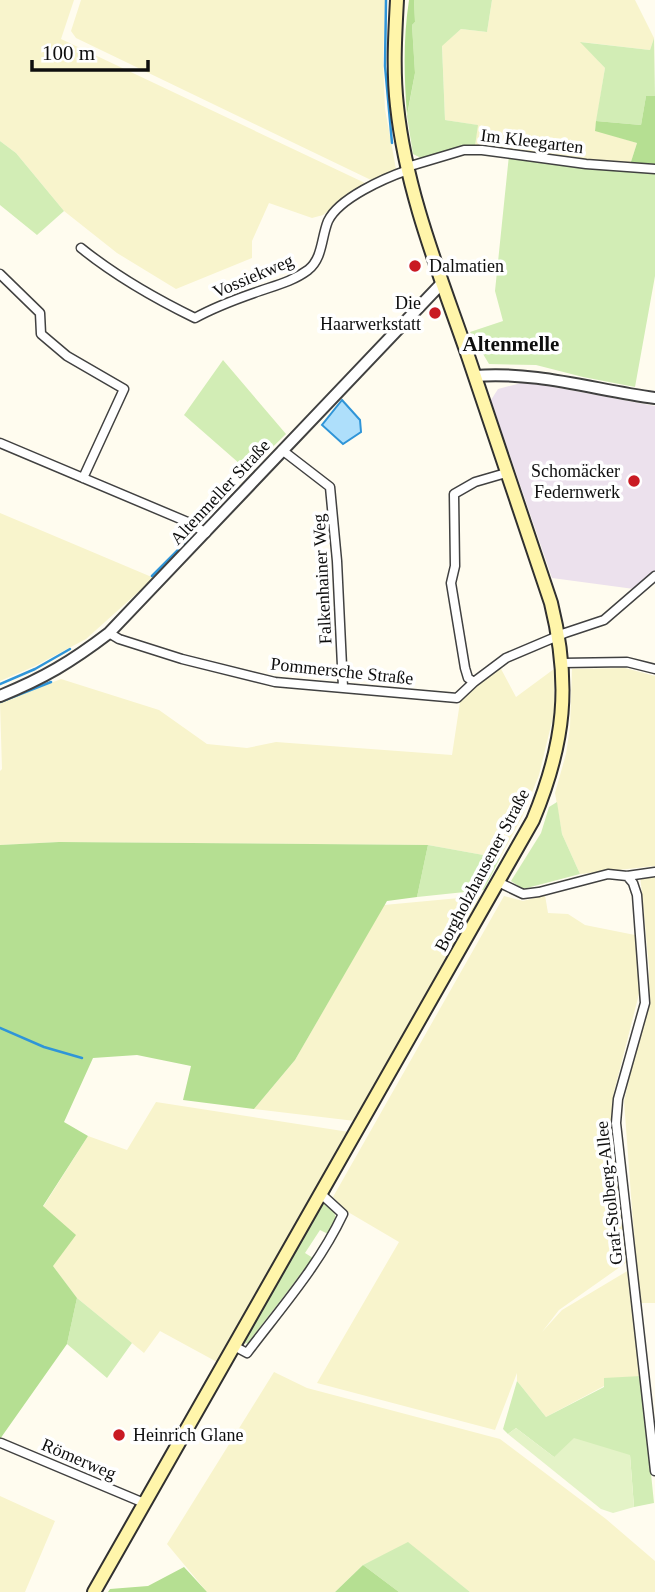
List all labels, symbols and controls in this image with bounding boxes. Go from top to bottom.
scale bar [32,28,147,72]
text: 100 m [42,41,95,65]
street label: Im Kleegarten [479,125,585,157]
street label: Vossiekweg [210,250,296,302]
place label: Dalmatien [429,256,504,276]
marker: Dalmatien [407,258,423,274]
place label: Die Haarwerkstatt [320,293,421,334]
marker: Die Haarwerkstatt [427,305,443,321]
district label: Altenmelle [463,332,559,356]
street label: Altenmeller Straße [166,435,274,549]
place label: Schomäcker Federnwerk [531,461,620,502]
marker: Schomäcker Federnwerk [626,473,642,489]
street label: Falkenhainer Weg [309,513,335,645]
street label: Pommersche Straße [270,654,414,688]
street label: Borgholzhausener Straße [431,785,533,955]
street label: Graf-Stolberg-Allee [591,1120,627,1266]
place label: Heinrich Glane [133,1425,243,1445]
marker: Heinrich Glane [111,1427,127,1443]
street label: Römerweg [39,1434,119,1484]

